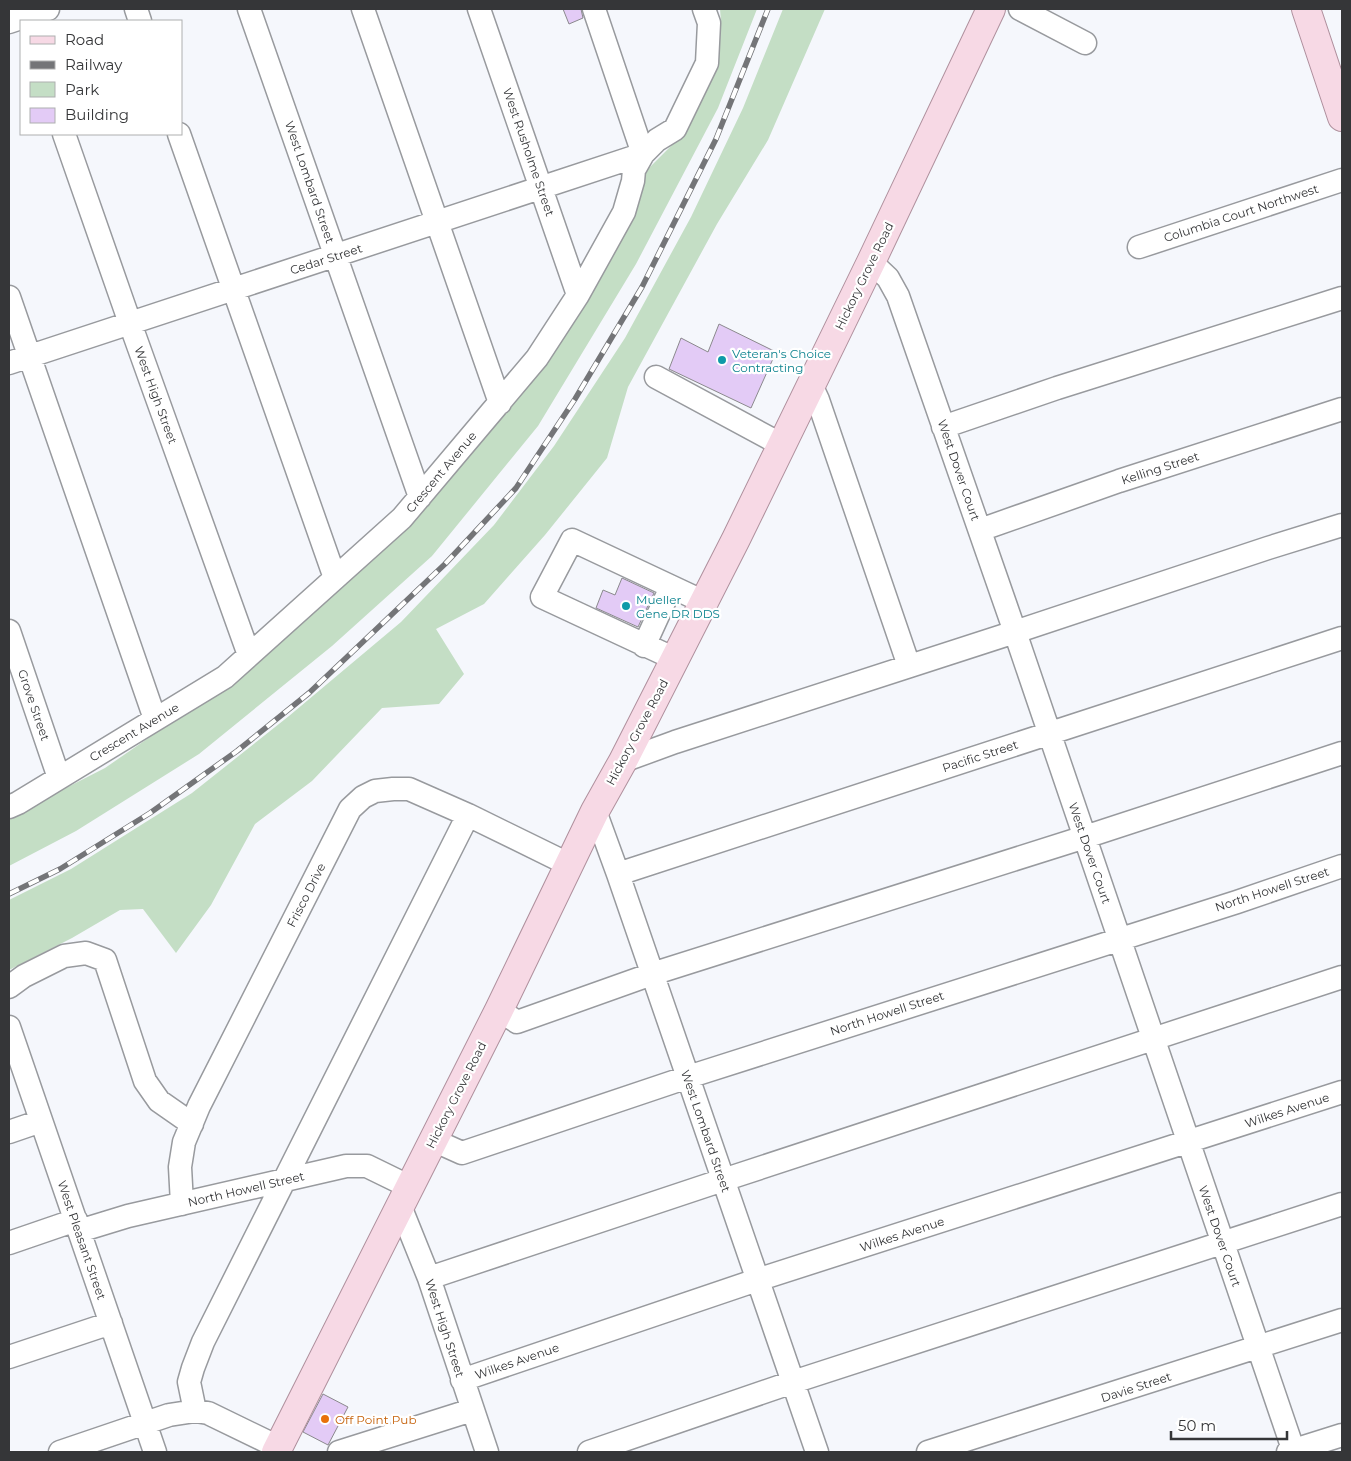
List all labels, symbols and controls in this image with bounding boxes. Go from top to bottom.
legend [20,20,182,135]
text: Road [65,30,104,49]
text: Railway [65,55,123,74]
text: Park [65,80,99,99]
street label: West Rusholme Street [500,86,558,218]
text: Building [65,105,129,124]
street label: West Lombard Street [282,119,338,245]
street label: Columbia Court Northwest [1162,181,1320,245]
street label: Hickory Grove Road [831,220,897,332]
street label: Cedar Street [288,240,364,278]
street label: West High Street [131,344,181,446]
place label: Veteran's Choice Contracting [732,346,831,375]
marker: Veteran's Choice Contracting [716,354,728,366]
street label: West Dover Court [935,417,983,523]
street label: Crescent Avenue [403,428,479,516]
street label: Kelling Street [1119,448,1201,488]
place label: Mueller Gene DR DDS [636,592,720,621]
marker: Mueller Gene DR DDS [620,600,632,612]
street label: Grove Street [15,667,53,743]
street label: Hickory Grove Road [603,676,671,788]
street label: Crescent Avenue [87,699,181,765]
street label: Pacific Street [940,737,1020,775]
street label: West Dover Court [1066,800,1114,906]
street label: Frisco Drive [283,860,329,930]
street label: North Howell Street [1213,863,1331,915]
street label: North Howell Street [828,987,946,1039]
street label: Hickory Grove Road [423,1039,489,1151]
street label: West Lombard Street [678,1068,734,1194]
street label: Wilkes Avenue [1243,1089,1331,1131]
street label: North Howell Street [186,1168,306,1210]
street label: West Pleasant Street [55,1178,109,1302]
street label: West Dover Court [1196,1183,1244,1289]
street label: Wilkes Avenue [858,1213,946,1255]
street label: West High Street [422,1277,468,1379]
street label: Wilkes Avenue [473,1340,561,1382]
street label: Davie Street [1099,1369,1173,1405]
scale bar [1171,1408,1287,1440]
place label: Off Point Pub [335,1412,417,1427]
marker: Off Point Pub [319,1413,331,1425]
text: 50 m [1178,1416,1216,1435]

